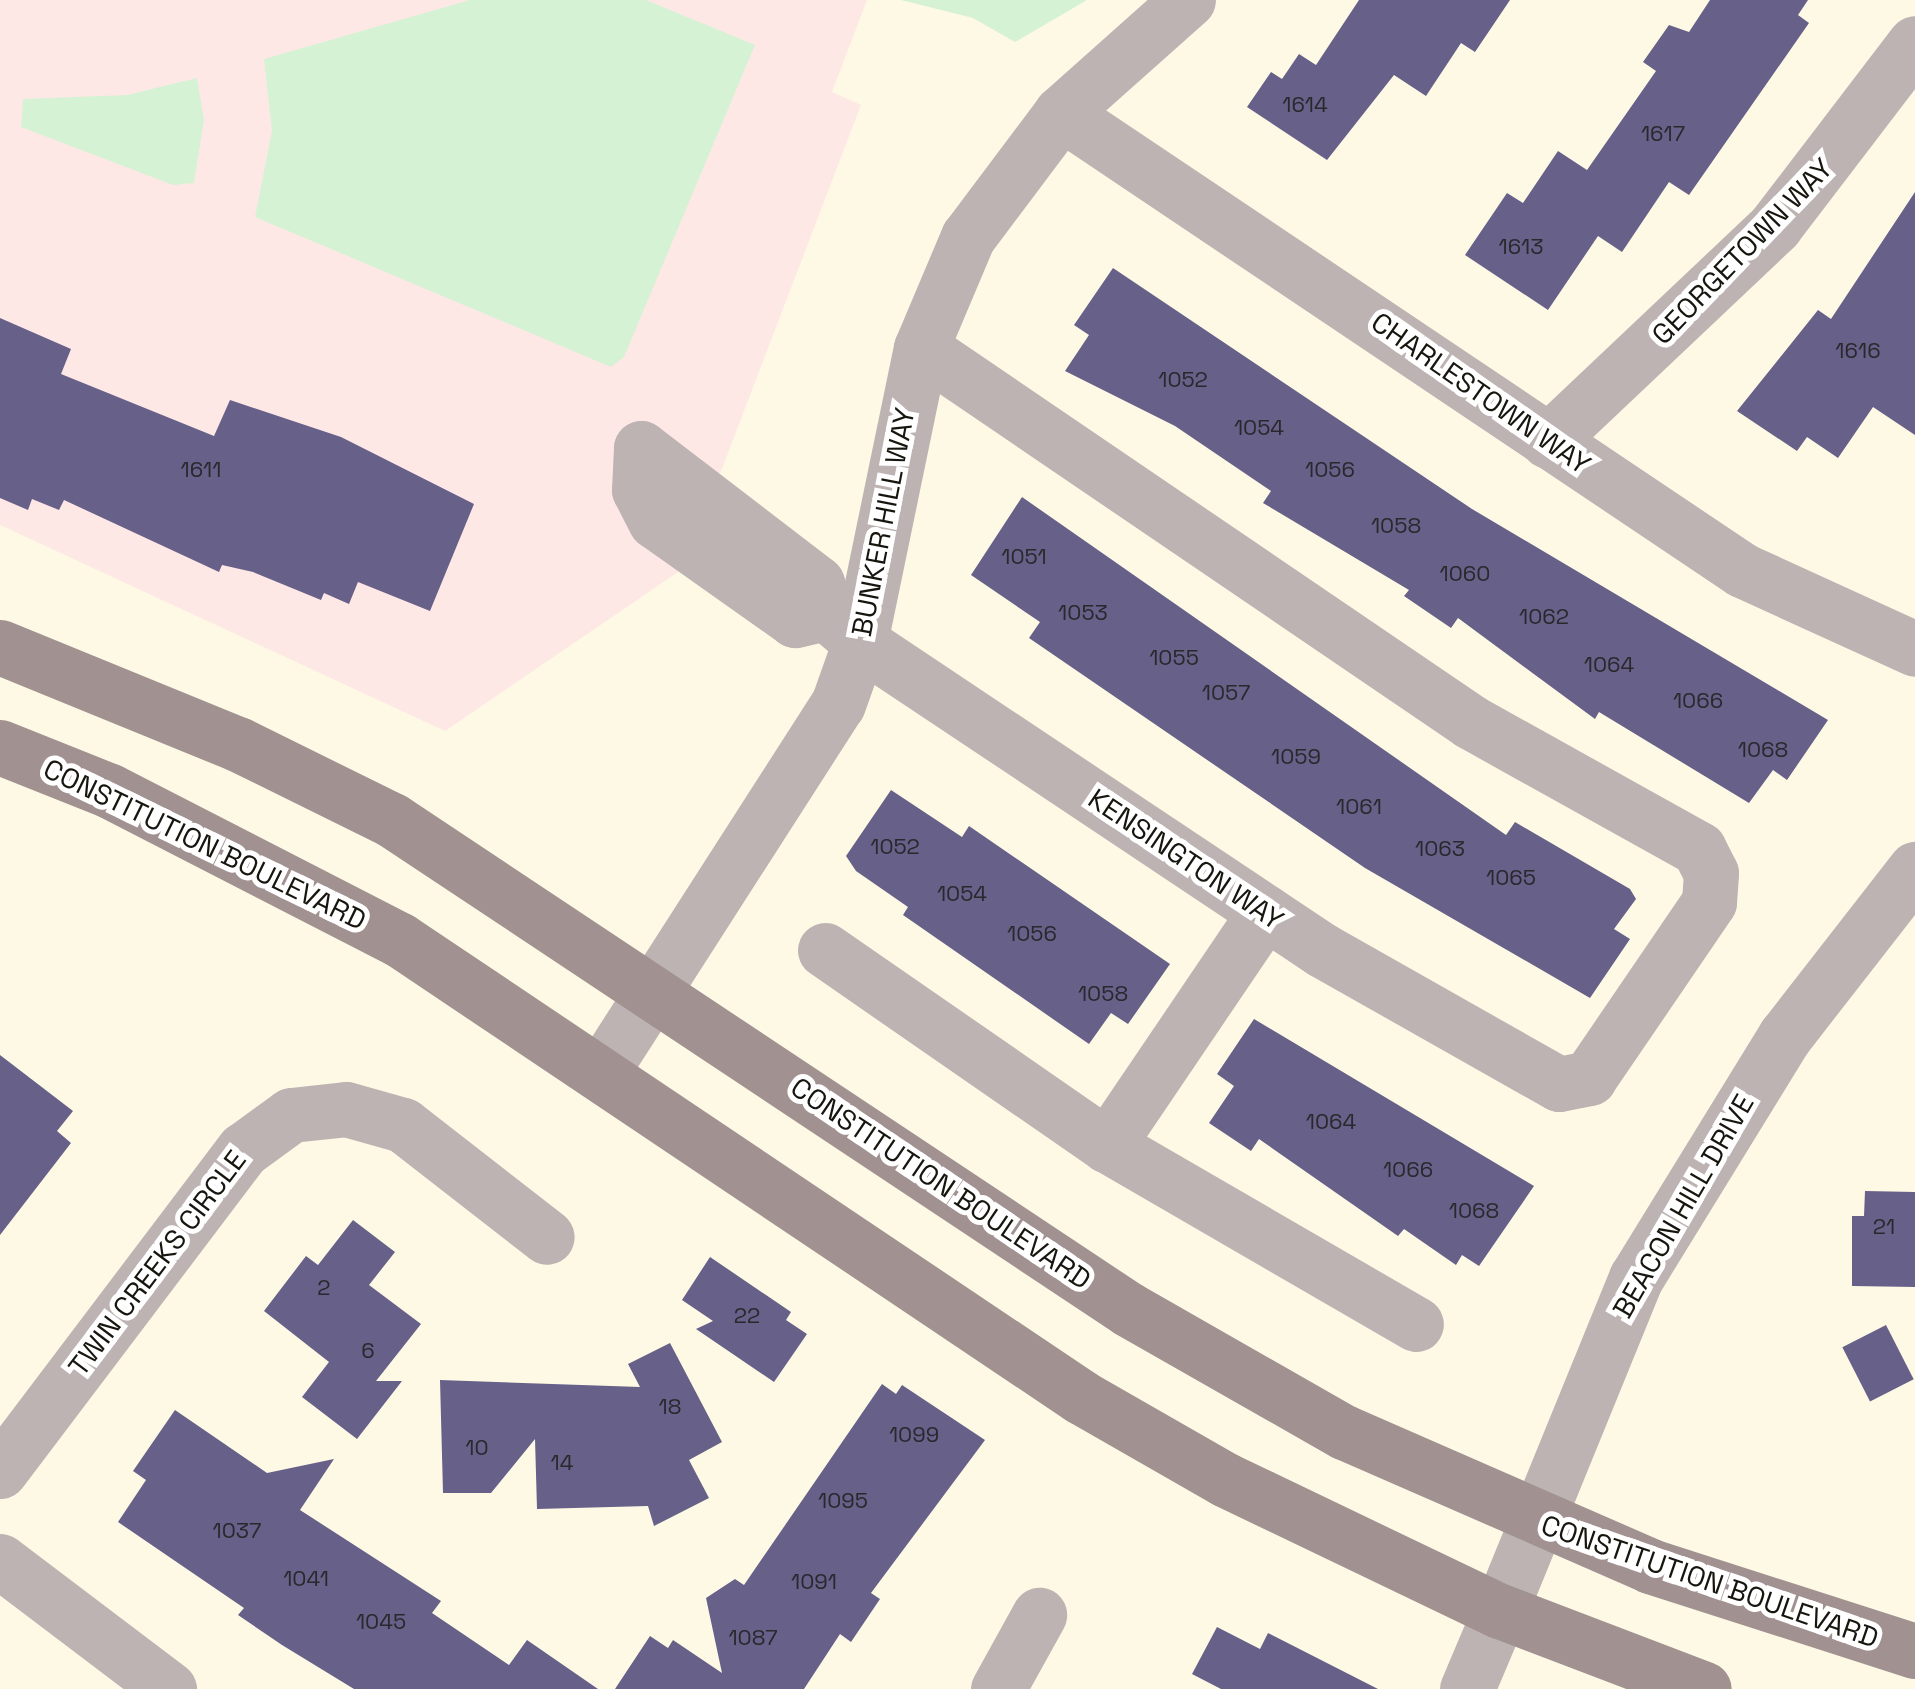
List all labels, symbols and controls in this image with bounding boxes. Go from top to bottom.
house number: 1614 [1282,92,1328,118]
house number: 1617 [1641,121,1685,147]
street label: GEORGETOWN WAY [1645,151,1839,351]
house number: 1613 [1498,234,1544,260]
street label: CHARLESTOWN WAY [1365,305,1597,481]
house number: 1616 [1835,338,1881,364]
house number: 1052 [1158,367,1208,393]
street label: BUNKER HILL WAY [844,405,922,639]
house number: 1054 [1234,415,1284,441]
house number: 1611 [180,457,222,483]
house number: 1056 [1305,457,1355,483]
house number: 1058 [1371,513,1421,539]
house number: 1051 [1001,544,1047,570]
house number: 1060 [1440,561,1490,587]
house number: 1053 [1058,600,1108,626]
house number: 1062 [1519,604,1569,630]
house number: 1055 [1149,645,1199,671]
house number: 1064 [1584,652,1634,678]
house number: 1057 [1202,680,1250,706]
house number: 1066 [1673,688,1723,714]
house number: 1068 [1738,737,1788,763]
house number: 1059 [1271,744,1321,770]
street label: CONSTITUTION BOULEVARD [38,751,372,937]
street label: KENSINGTON WAY [1082,781,1290,937]
house number: 1061 [1336,794,1382,820]
house number: 1052 [870,834,920,860]
house number: 1063 [1415,836,1465,862]
house number: 1065 [1486,865,1536,891]
house number: 1054 [937,881,987,907]
house number: 1056 [1007,921,1057,947]
house number: 1058 [1078,981,1128,1007]
street label: CONSTITUTION BOULEVARD [785,1070,1097,1296]
street label: BEACON HILL DRIVE [1605,1088,1761,1324]
house number: 1064 [1306,1109,1356,1135]
street label: TWIN CREEKS CIRCLE [61,1144,253,1382]
house number: 1066 [1383,1157,1433,1183]
house number: 1068 [1449,1198,1499,1224]
house number: 21 [1873,1214,1895,1240]
house number: 2 [317,1275,331,1301]
house number: 22 [734,1303,760,1329]
house number: 6 [361,1338,375,1364]
house number: 18 [659,1394,681,1420]
house number: 1099 [889,1422,939,1448]
house number: 10 [465,1435,489,1461]
house number: 14 [551,1450,573,1476]
house number: 1095 [818,1488,868,1514]
street label: CONSTITUTION BOULEVARD [1537,1507,1883,1655]
house number: 1037 [213,1518,261,1544]
house number: 1041 [283,1566,329,1592]
house number: 1091 [791,1569,837,1595]
house number: 1045 [356,1609,406,1635]
house number: 1087 [728,1625,778,1651]

